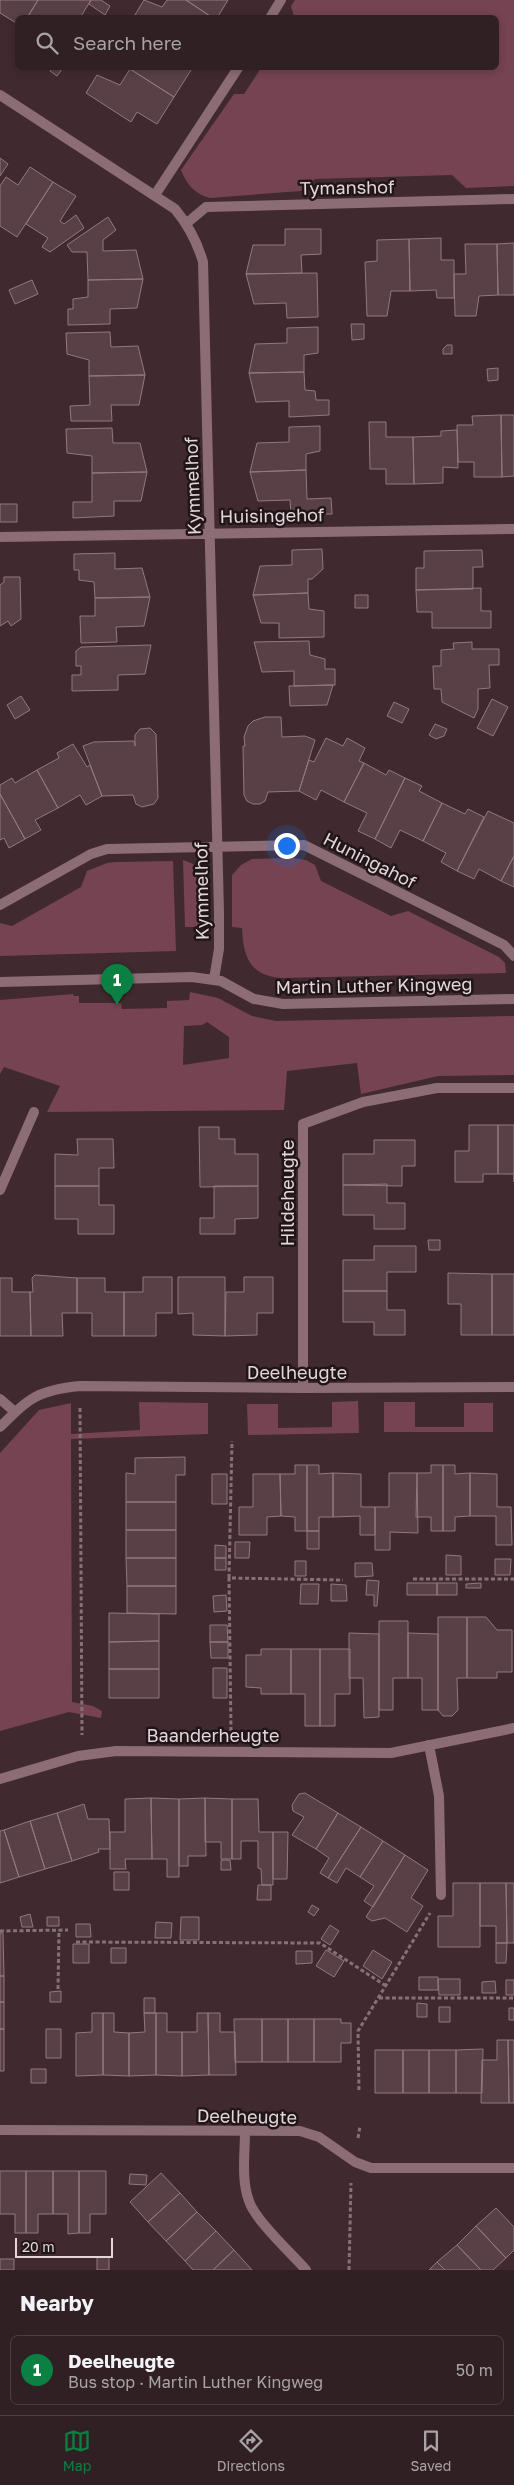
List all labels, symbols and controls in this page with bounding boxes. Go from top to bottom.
search box [15,15,499,70]
icon: search [33,29,61,57]
text: Search here [73,31,182,54]
street label: Tymanshof [299,175,395,199]
street label: Kymmelhof [179,436,205,535]
street label: Huisingehof [220,503,325,527]
street label: Huningahof [320,827,420,893]
your location [274,833,300,859]
street label: Kymmelhof [189,841,213,940]
pin: 1 [101,964,133,1005]
street label: Martin Luther Kingweg [275,972,473,998]
street label: Hildeheugte [276,1140,298,1246]
street label: Deelheugte [247,1361,347,1383]
street label: Baanderheugte [146,1724,280,1746]
street label: Deelheugte [197,2104,297,2128]
scale bar [15,2235,112,2258]
text: 20 m [22,2238,55,2255]
text: Nearby [20,2290,94,2316]
text: Deelheugte [68,2349,175,2372]
text: 1 [33,2360,41,2380]
text: 50 m [456,2360,493,2380]
text: Bus stop · Martin Luther Kingweg [68,2372,323,2392]
tab: Map [63,2427,91,2474]
tab: Directions [217,2427,285,2474]
tab: Saved [410,2427,451,2474]

